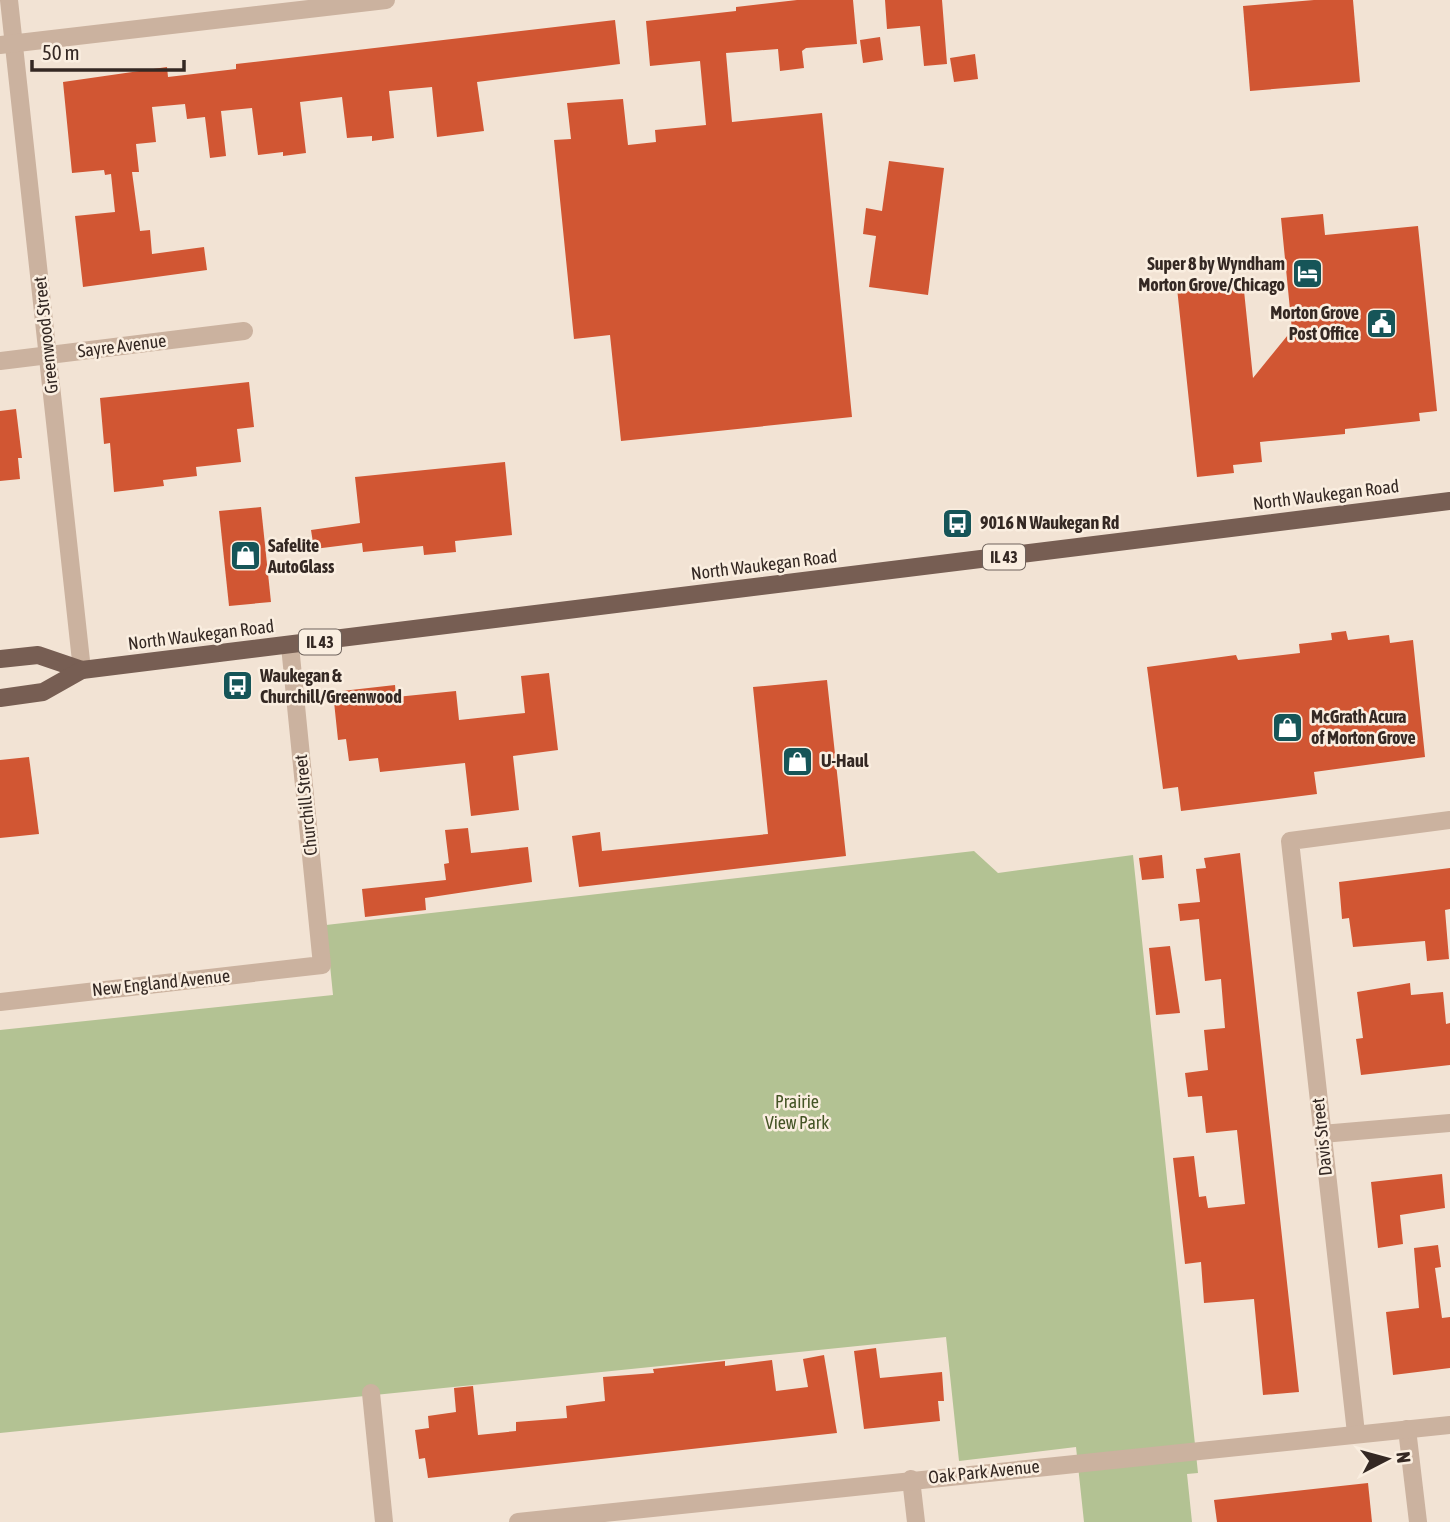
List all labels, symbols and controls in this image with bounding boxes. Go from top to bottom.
scale bar [32,28,184,72]
text: 50 m [42,40,80,64]
place label: Super 8 by Wyndham Morton Grove/Chicago [1138,253,1285,295]
hotel icon: Super 8 by Wyndham Morton Grove/Chicago [1291,257,1325,291]
street label: Greenwood Street [29,275,62,395]
place label: Morton Grove Post Office [1270,302,1359,344]
public building icon: Morton Grove Post Office [1365,306,1399,340]
street label: Sayre Avenue [76,330,167,361]
street label: North Waukegan Road [1252,475,1400,514]
bus stop icon: 9016 N Waukegan Rd [940,506,974,540]
place label: 9016 N Waukegan Rd [980,512,1119,533]
place label: Safelite AutoGlass [267,535,335,577]
shop icon: Safelite AutoGlass [228,539,262,573]
road number: IL 43 [983,544,1025,570]
street label: North Waukegan Road [690,545,838,584]
street label: North Waukegan Road [127,615,275,654]
road number: IL 43 [299,629,341,654]
place label: Waukegan & Churchill/Greenwood [259,665,402,707]
bus stop icon: Waukegan & Churchill/Greenwood [220,669,254,703]
place label: McGrath Acura of Morton Grove [1311,706,1416,748]
shop icon: McGrath Acura of Morton Grove [1271,710,1305,744]
shop icon: U-Haul [781,744,815,778]
place label: U-Haul [821,750,869,771]
street label: Churchill Street [290,753,321,857]
street label: New England Avenue [91,965,231,1000]
park label: Prairie View Park [765,1091,829,1133]
street label: Davis Street [1307,1097,1336,1177]
north arrow [1352,1424,1422,1494]
text: N [1392,1450,1415,1464]
street label: Oak Park Avenue [927,1455,1041,1488]

